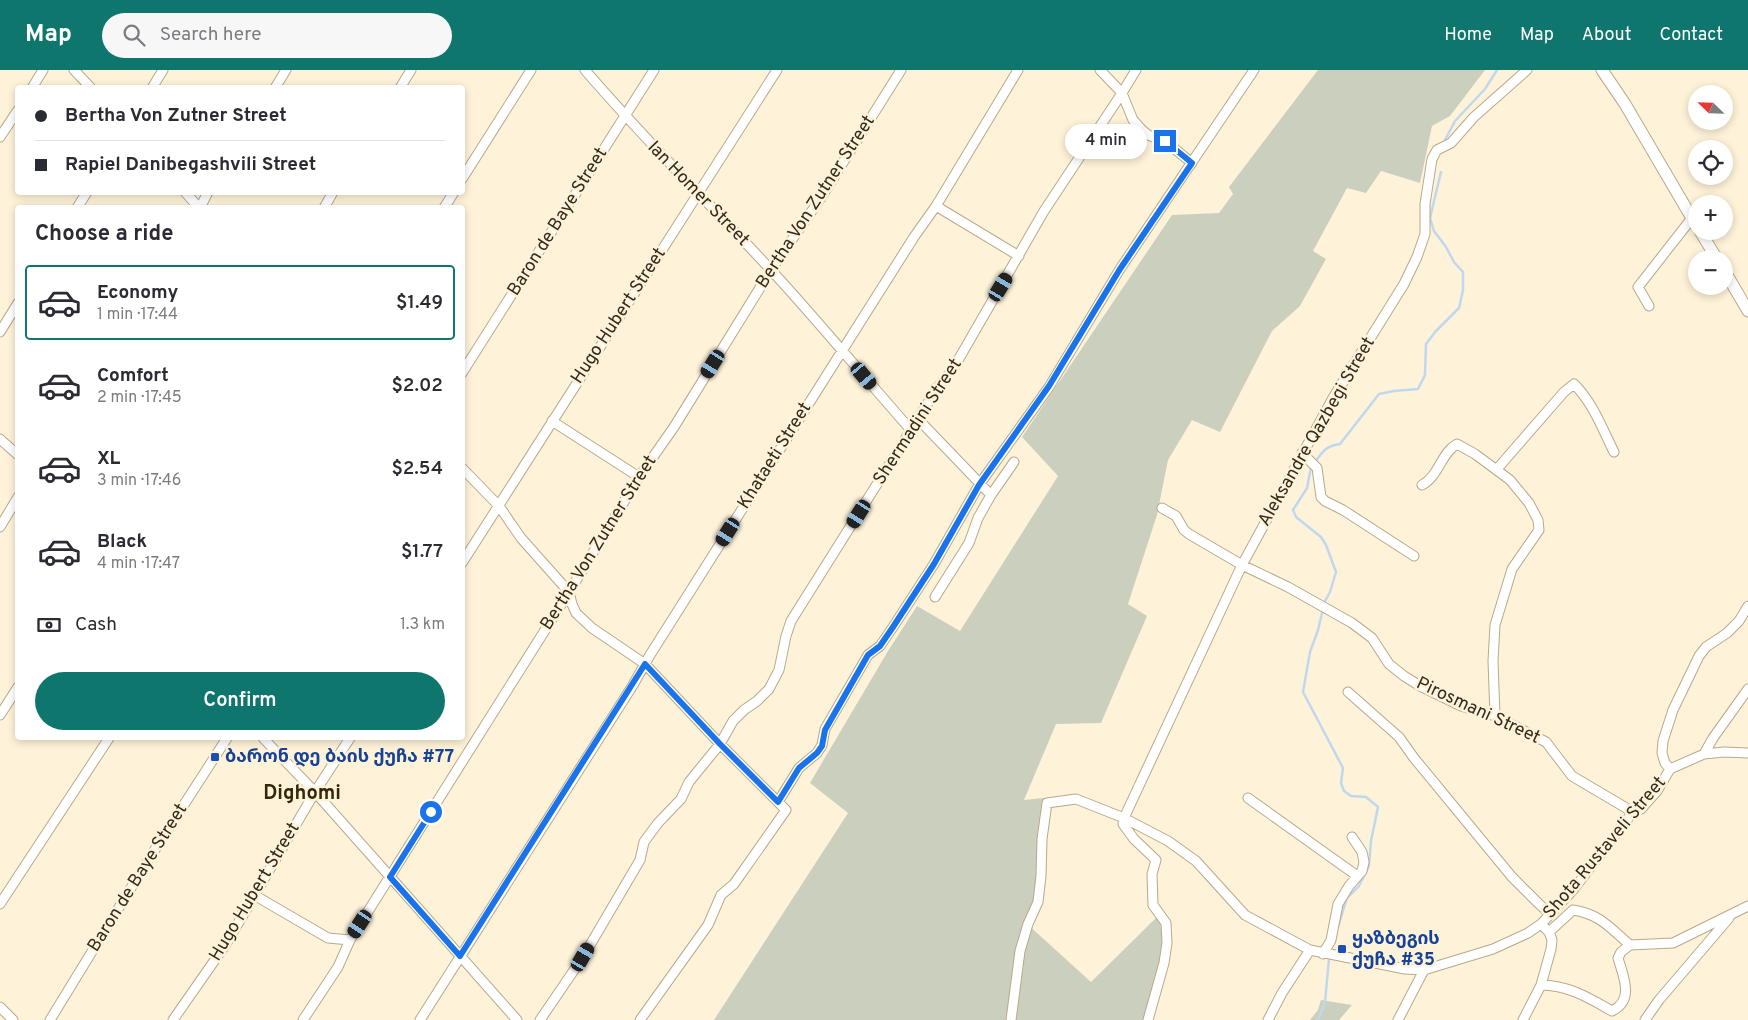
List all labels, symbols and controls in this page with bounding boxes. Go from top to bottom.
search box [102,13,452,58]
text: Map [25,20,72,50]
icon: search [120,21,148,49]
text: Search here [160,23,261,47]
text: Home [1444,24,1492,47]
text: Map [1520,24,1554,47]
text: About [1582,24,1631,47]
text: Contact [1659,24,1723,47]
north arrow [1688,85,1732,130]
map controls [1688,85,1733,295]
text: Bertha Von Zutner Street [65,104,287,128]
street label: Bertha Von Zutner Street [751,111,881,293]
callout: 4 min [1065,124,1148,158]
route end [1154,130,1176,152]
text: 4 min [1085,131,1127,151]
street label: Ian Homer Street [642,137,754,251]
button: locate [1688,140,1733,185]
street label: Baron de Baye Street [503,143,613,301]
text: Rapiel Danibegashvili Street [65,153,316,177]
button: + [1688,195,1733,240]
text: Choose a ride [35,221,173,248]
street label: Hugo Hubert Street [566,244,672,388]
button: − [1688,250,1733,295]
car [986,270,1015,304]
icon: car [37,280,82,325]
text: Economy [97,281,178,305]
text: $1.49 [396,291,443,315]
text: 1 min · 17:44 [97,305,178,325]
street label: Aleksandre Qazbegi Street [1253,333,1381,531]
car [698,347,727,381]
street label: Shermadini Street [869,354,967,490]
car [848,360,879,392]
icon: car [37,363,82,408]
text: Comfort [97,364,169,388]
text: $2.02 [391,374,443,398]
text: 2 min · 17:45 [97,388,182,408]
street label: Khataeti Street [733,398,817,514]
icon: car [37,446,82,491]
text: XL [97,447,120,471]
street label: Bertha Von Zutner Street [536,451,662,635]
text: $2.54 [391,457,443,481]
text: 3 min · 17:46 [97,471,181,491]
car [844,497,873,531]
car [713,515,742,549]
icon: car [37,529,82,574]
text: Black [97,530,147,554]
text: $1.77 [401,540,443,564]
text: 4 min · 17:47 [97,554,180,574]
icon: cash [35,611,63,639]
text: Cash [75,613,117,637]
text: 1.3 km [400,615,445,635]
button: Confirm [35,672,445,730]
street label: Pirosmani Street [1412,672,1544,750]
place label: ბარონ დე ბაის ქუჩა #77 [225,746,454,769]
marker: ბარონ დე ბაის ქუჩა #77 [209,751,221,763]
street label: Shota Rustaveli Street [1539,772,1671,924]
district label: Dighomi [263,781,341,807]
street label: Baron de Baye Street [83,799,193,957]
route start [420,801,442,823]
street label: Hugo Hubert Street [204,818,306,966]
car [345,907,374,941]
place label: ყაზბეგის ქუჩა #35 [1352,928,1440,972]
car [569,940,596,974]
marker: ყაზბეგის ქუჩა #35 [1336,943,1348,955]

